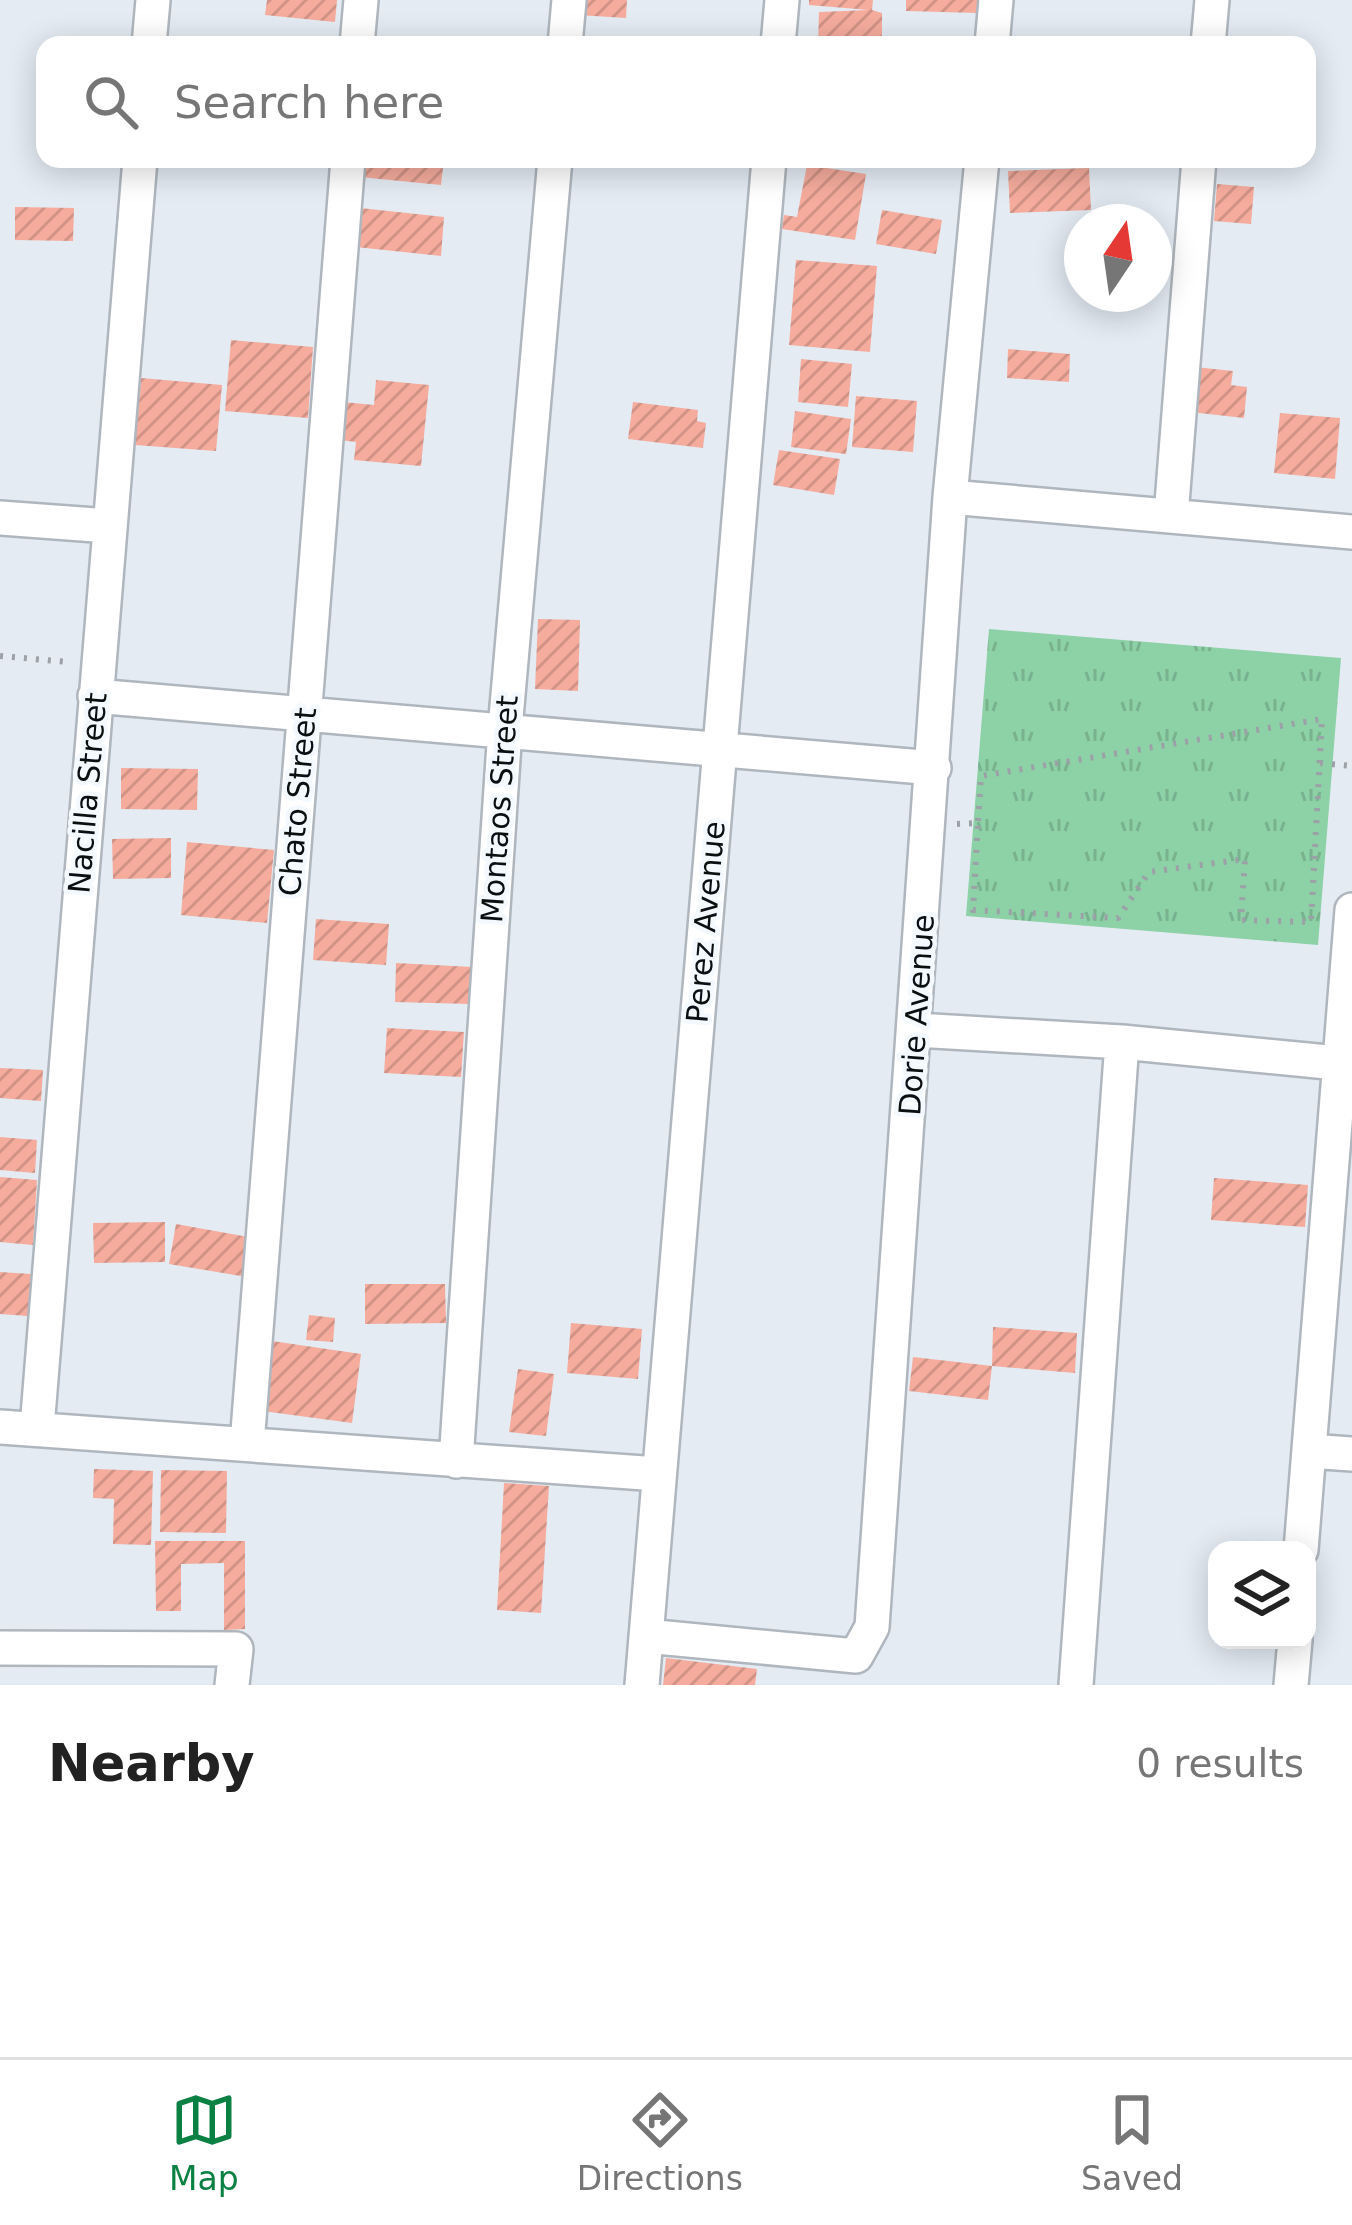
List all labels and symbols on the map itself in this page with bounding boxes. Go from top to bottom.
north arrow [1064,204,1172,312]
street label: Nacilla Street [61,691,114,895]
street label: Montaos Street [474,694,525,924]
street label: Chato Street [272,706,323,898]
street label: Perez Avenue [679,820,732,1024]
street label: Dorie Avenue [892,913,941,1117]

